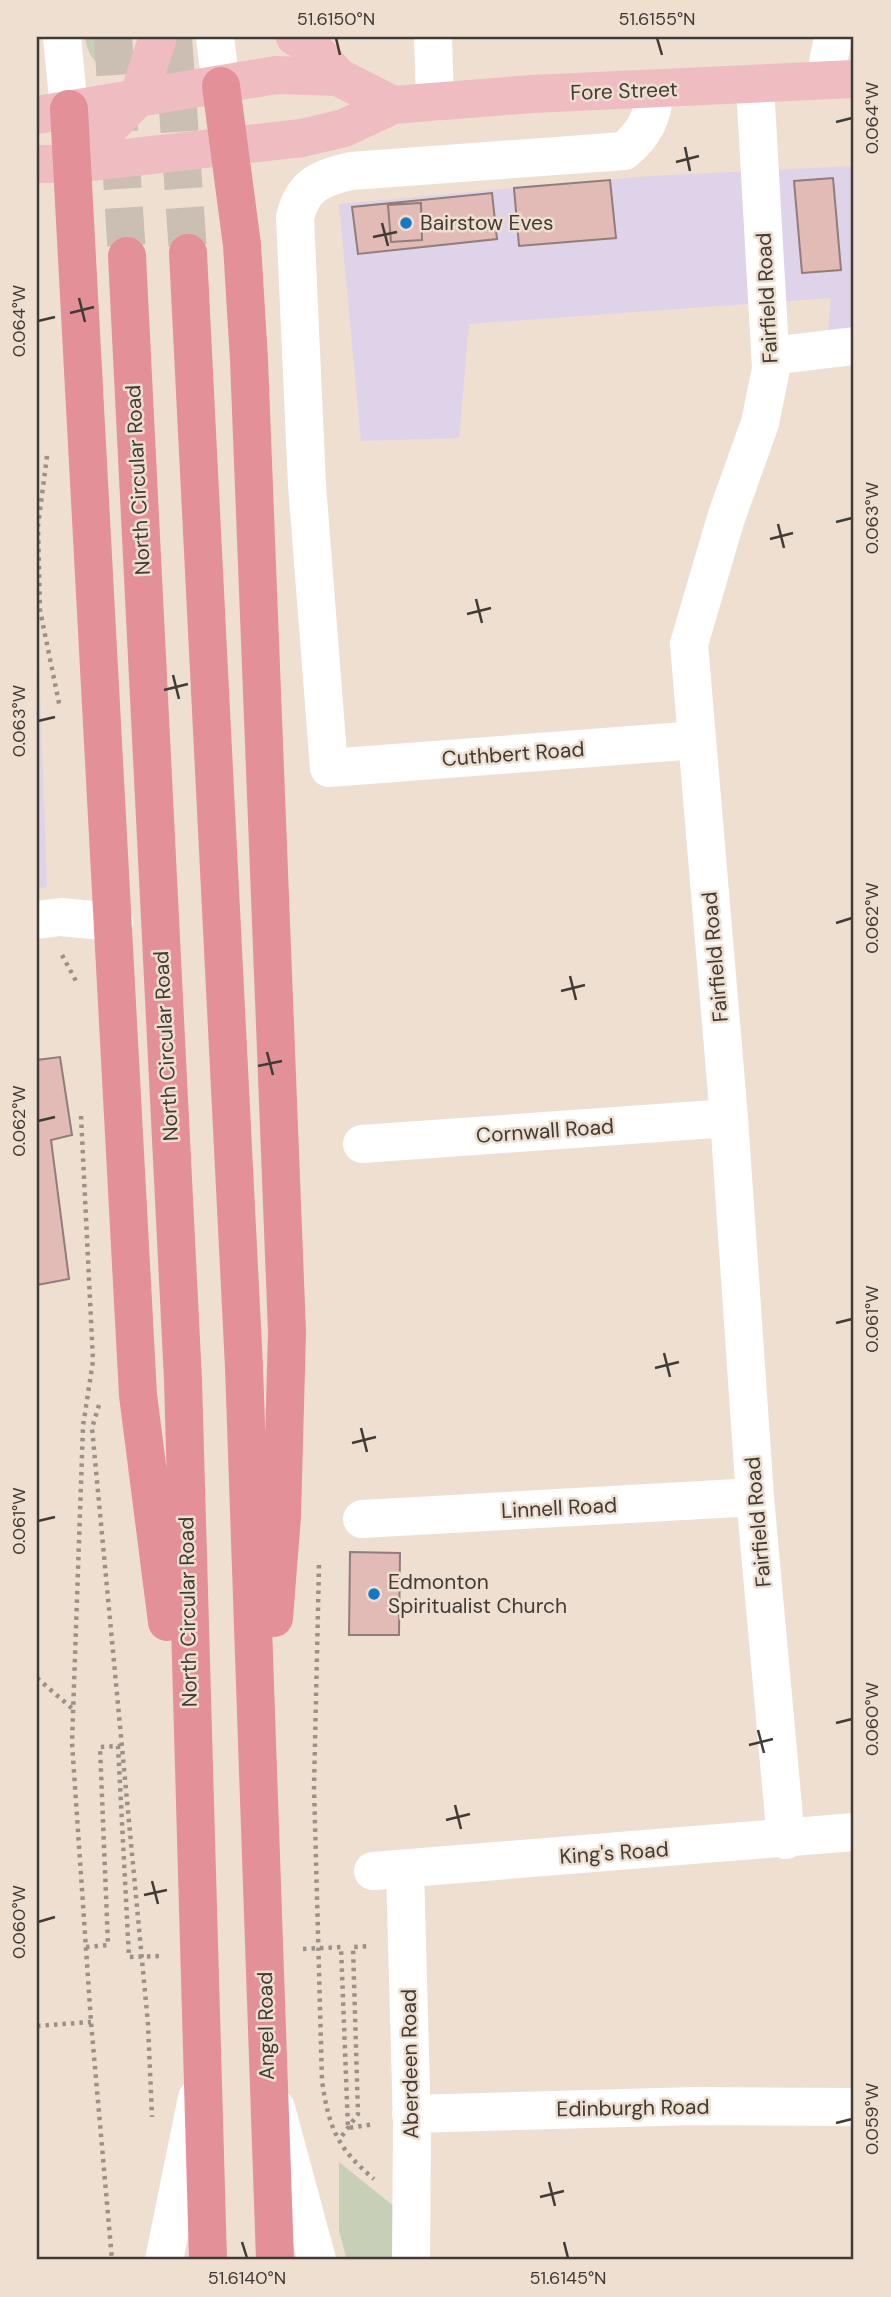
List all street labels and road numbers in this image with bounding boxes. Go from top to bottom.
street label: Fore Street [570,75,678,107]
street label: Fairfield Road [750,232,784,364]
street label: North Circular Road [119,384,157,576]
street label: Cuthbert Road [441,735,585,773]
street label: Fairfield Road [695,891,735,1023]
street label: North Circular Road [147,950,185,1142]
street label: Cornwall Road [475,1112,615,1150]
street label: Fairfield Road [738,1456,778,1588]
street label: Linnell Road [500,1491,618,1525]
street label: North Circular Road [172,1517,204,1707]
street label: King's Road [558,1835,670,1871]
street label: Angel Road [251,1972,281,2080]
street label: Aberdeen Road [395,1989,425,2139]
street label: Edinburgh Road [556,2093,710,2123]

